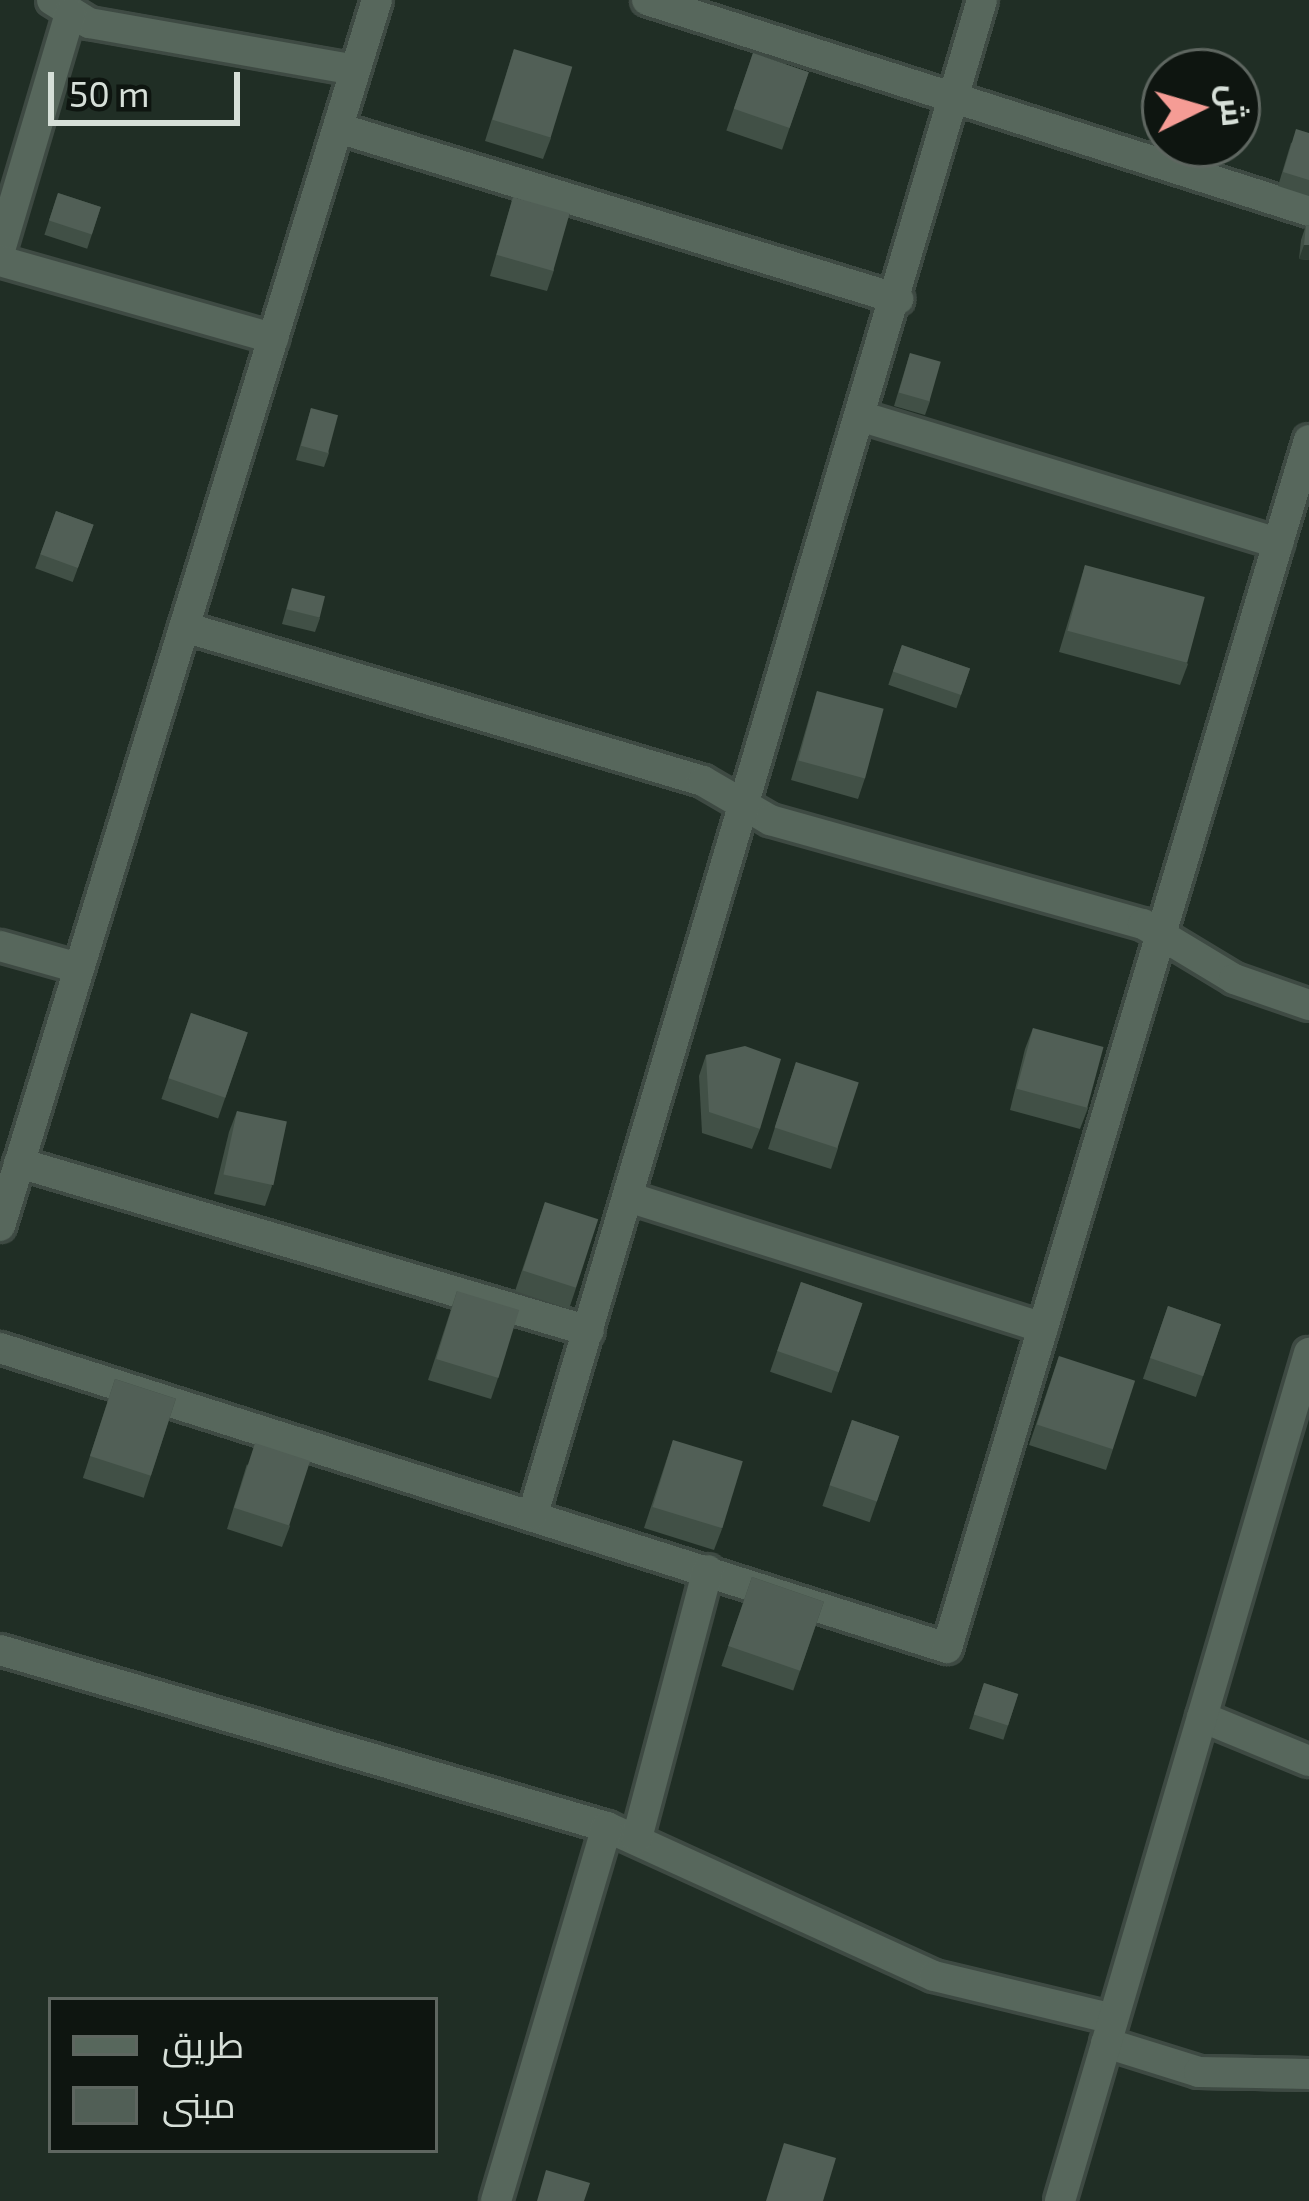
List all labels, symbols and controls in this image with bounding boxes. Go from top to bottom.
scale bar [54,48,246,122]
north arrow [1141,48,1261,168]
text: 50 m [69,71,150,114]
text: ش [1212,82,1256,128]
legend [48,1997,438,2153]
text: طريق [162,2022,244,2065]
text: مبنى [162,2082,236,2125]

